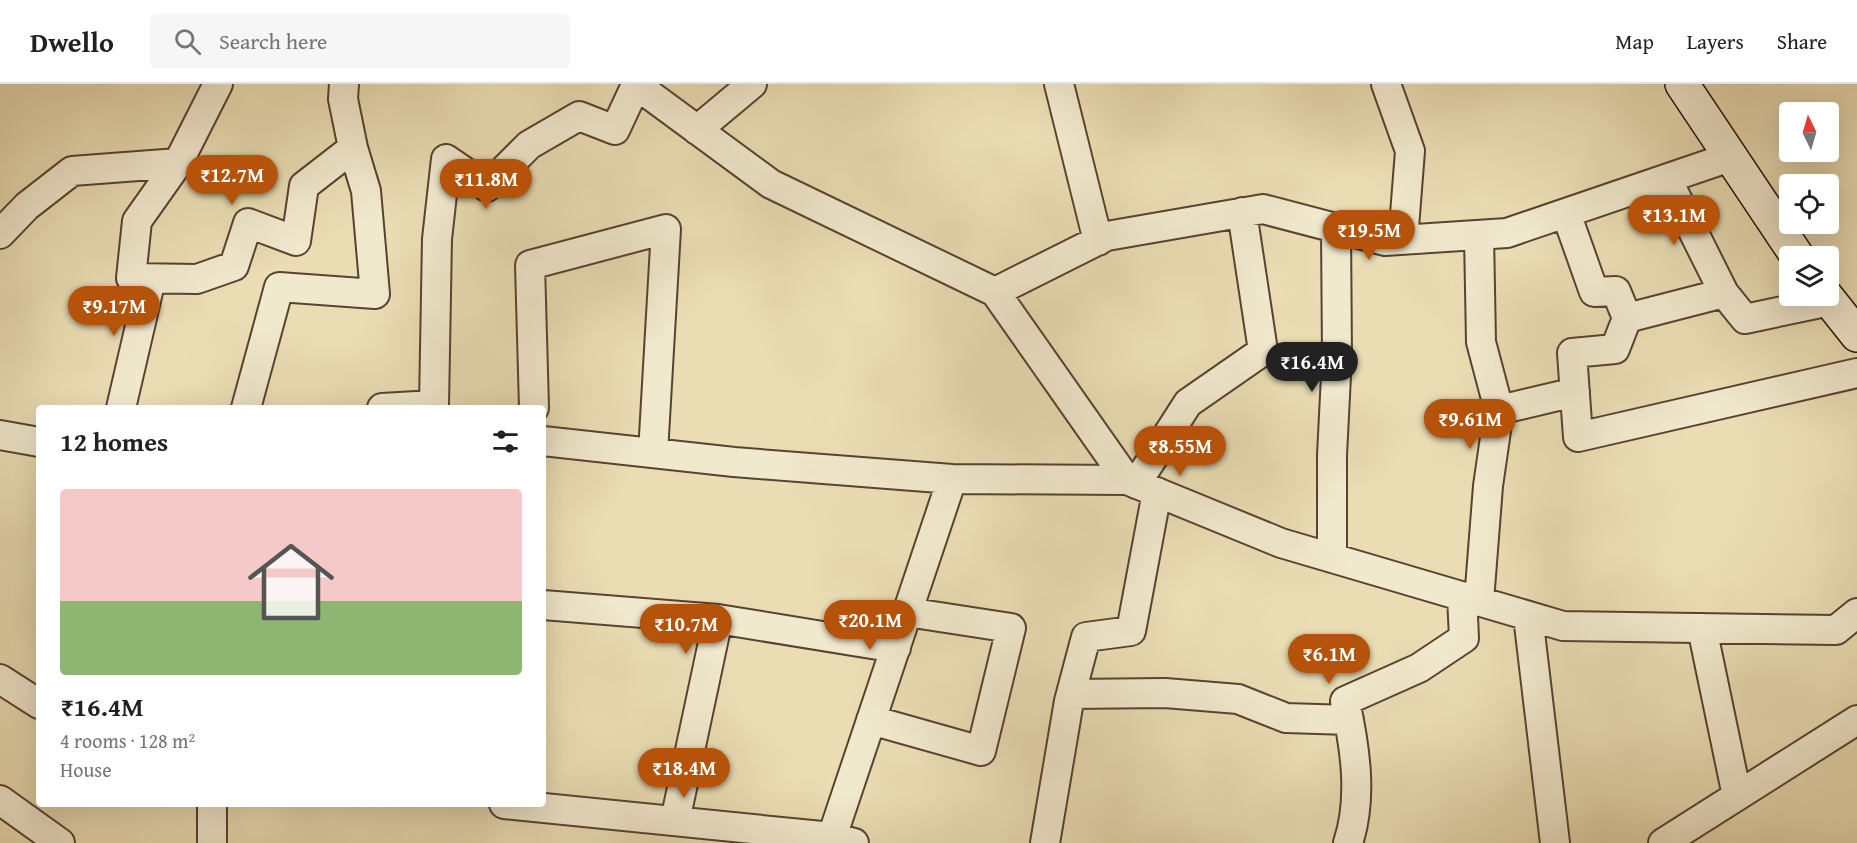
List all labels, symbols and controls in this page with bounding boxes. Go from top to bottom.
search box [150,14,570,68]
text: Dwello [30,21,114,62]
icon: search [171,25,204,58]
text: Search here [219,25,327,57]
text: Map [1615,26,1654,57]
text: Layers [1687,26,1744,57]
text: Share [1777,26,1827,57]
north arrow [1779,102,1839,162]
map controls [1779,102,1839,306]
pin: ₹12.7M [183,155,281,206]
pin: ₹11.8M [437,159,535,210]
text: ₹12.7M [200,160,264,189]
text: ₹11.8M [454,164,518,193]
button: locate [1779,174,1839,234]
pin: ₹13.1M [1625,195,1723,246]
text: ₹13.1M [1642,200,1706,229]
pin: ₹19.5M [1320,210,1418,261]
text: ₹19.5M [1337,215,1401,244]
button: layers [1779,246,1839,306]
pin: ₹9.17M [65,286,163,337]
text: ₹9.17M [82,291,146,320]
pin: ₹16.4M [1263,342,1361,393]
text: ₹16.4M [1280,347,1344,376]
pin: ₹9.61M [1421,399,1519,450]
text: ₹9.61M [1438,404,1502,433]
text: 12 homes [60,422,168,461]
icon: filters [489,425,522,458]
pin: ₹8.55M [1131,426,1229,477]
text: ₹8.55M [1148,431,1212,460]
icon: home [237,528,345,636]
pin: ₹20.1M [821,600,919,651]
pin: ₹10.7M [637,604,735,655]
text: ₹20.1M [838,605,902,634]
text: ₹10.7M [654,609,718,638]
pin: ₹6.1M [1287,634,1371,685]
text: ₹6.1M [1302,639,1356,668]
text: ₹16.4M [60,687,144,726]
text: 4 rooms · 128 m² [60,726,195,755]
pin: ₹18.4M [635,748,733,799]
text: ₹18.4M [652,753,716,782]
text: House [60,755,112,784]

